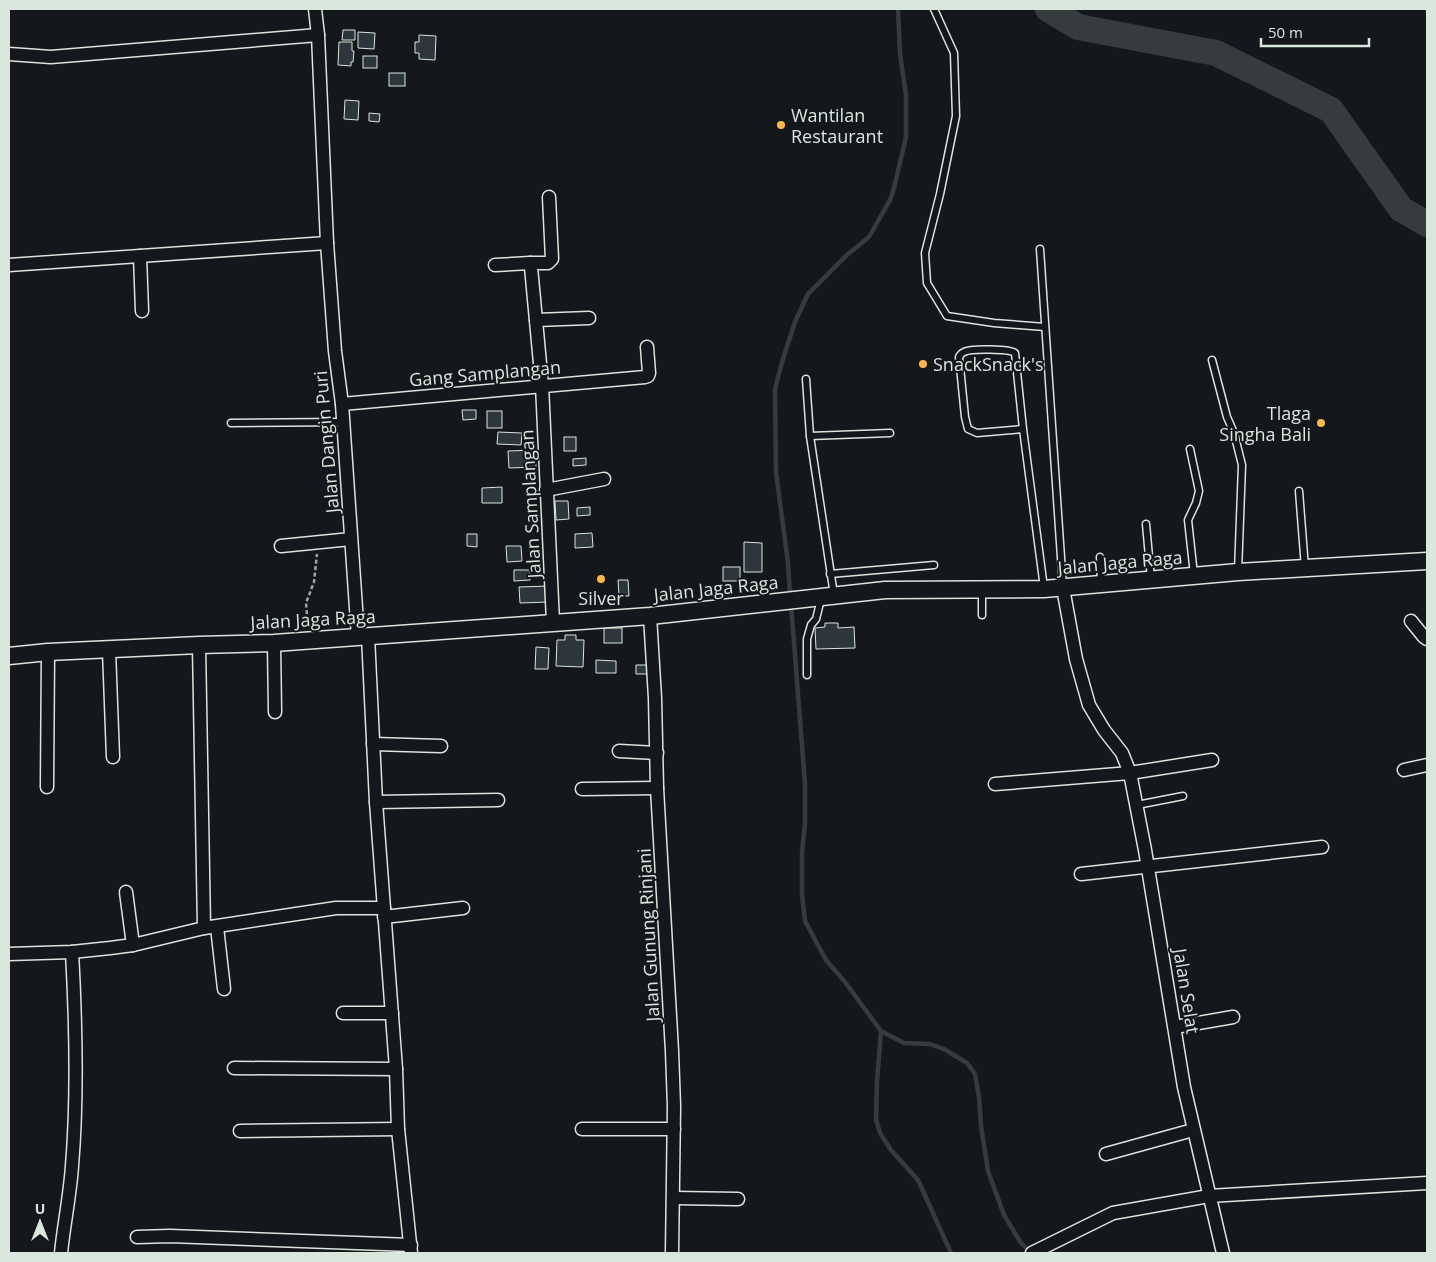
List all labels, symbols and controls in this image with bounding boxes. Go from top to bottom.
scale bar [1261,15,1368,47]
text: 50 m [1268,22,1303,42]
place label: Wantilan Restaurant [791,103,883,148]
marker: Wantilan Restaurant [775,119,787,131]
place label: SnackSnack's [933,352,1044,376]
street label: Gang Samplangan [408,354,562,392]
marker: SnackSnack's [917,358,929,370]
street label: Jalan Dangin Puri [308,370,344,516]
place label: Tlaga Singha Bali [1219,401,1311,446]
marker: Tlaga Singha Bali [1315,417,1327,429]
street label: Jalan Samplangan [514,429,546,581]
street label: Jalan Jaga Raga [1055,545,1183,580]
street label: Jalan Jaga Raga [650,570,780,607]
marker: Silver [595,573,607,585]
place label: Silver [578,586,624,610]
street label: Jalan Jaga Raga [248,604,376,634]
street label: Jalan Gunung Rinjani [631,848,665,1024]
street label: Jalan Selat [1168,945,1206,1035]
north arrow [15,1197,65,1247]
text: U [35,1199,45,1218]

